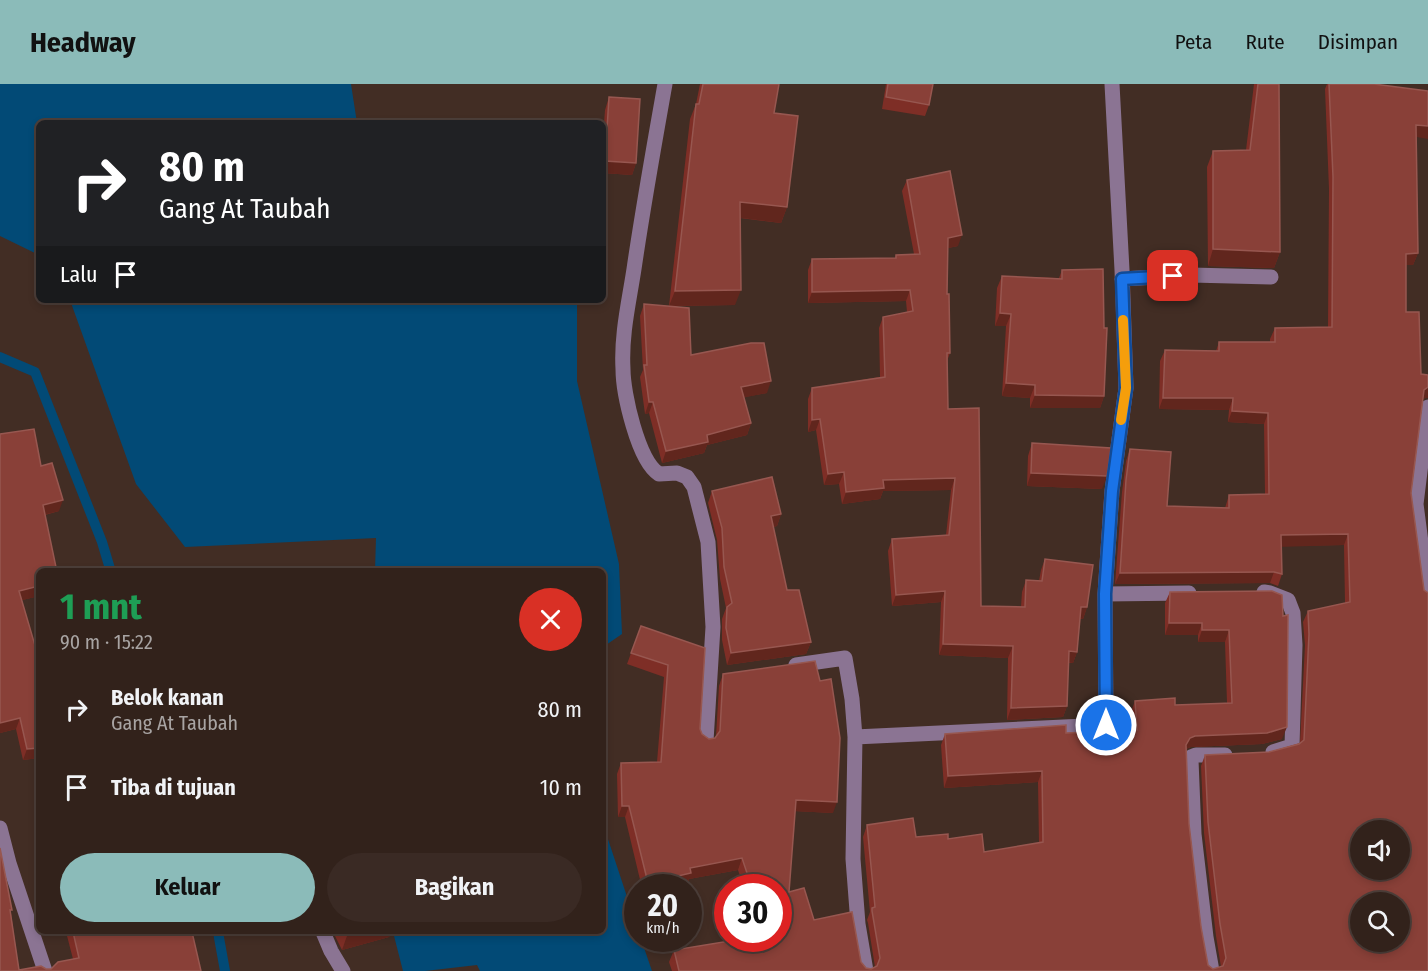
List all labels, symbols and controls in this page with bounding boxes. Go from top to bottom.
text: Headway [30,26,136,59]
text: Peta [1175,29,1212,55]
text: Rute [1245,29,1285,55]
text: Disimpan [1318,29,1398,55]
text: 80 m [159,142,245,192]
icon: right [60,144,138,222]
text: Gang At Taubah [159,193,330,225]
pin [1147,250,1198,301]
icon: arrive [109,258,142,291]
icon: arrive [1156,259,1189,292]
text: Lalu [60,261,97,288]
text: 1 mnt [60,585,142,629]
button: close [519,588,582,651]
text: 90 m · 15:22 [60,630,153,654]
text: Belok kanan [111,684,224,711]
icon: right [60,693,93,726]
position arrow [1074,693,1138,757]
text: 80 m [537,696,582,723]
text: Gang At Taubah [111,711,238,735]
icon: arrive [60,771,93,804]
text: Tiba di tujuan [111,774,236,801]
text: 10 m [540,774,582,801]
map controls [1350,820,1410,952]
button: sound [1350,820,1410,880]
button: Keluar [60,853,315,922]
button: Bagikan [327,853,582,922]
speed limit sign: 30 [714,874,792,952]
text: 20 [648,888,678,924]
button: search [1350,892,1410,952]
text: km/h [646,919,680,937]

